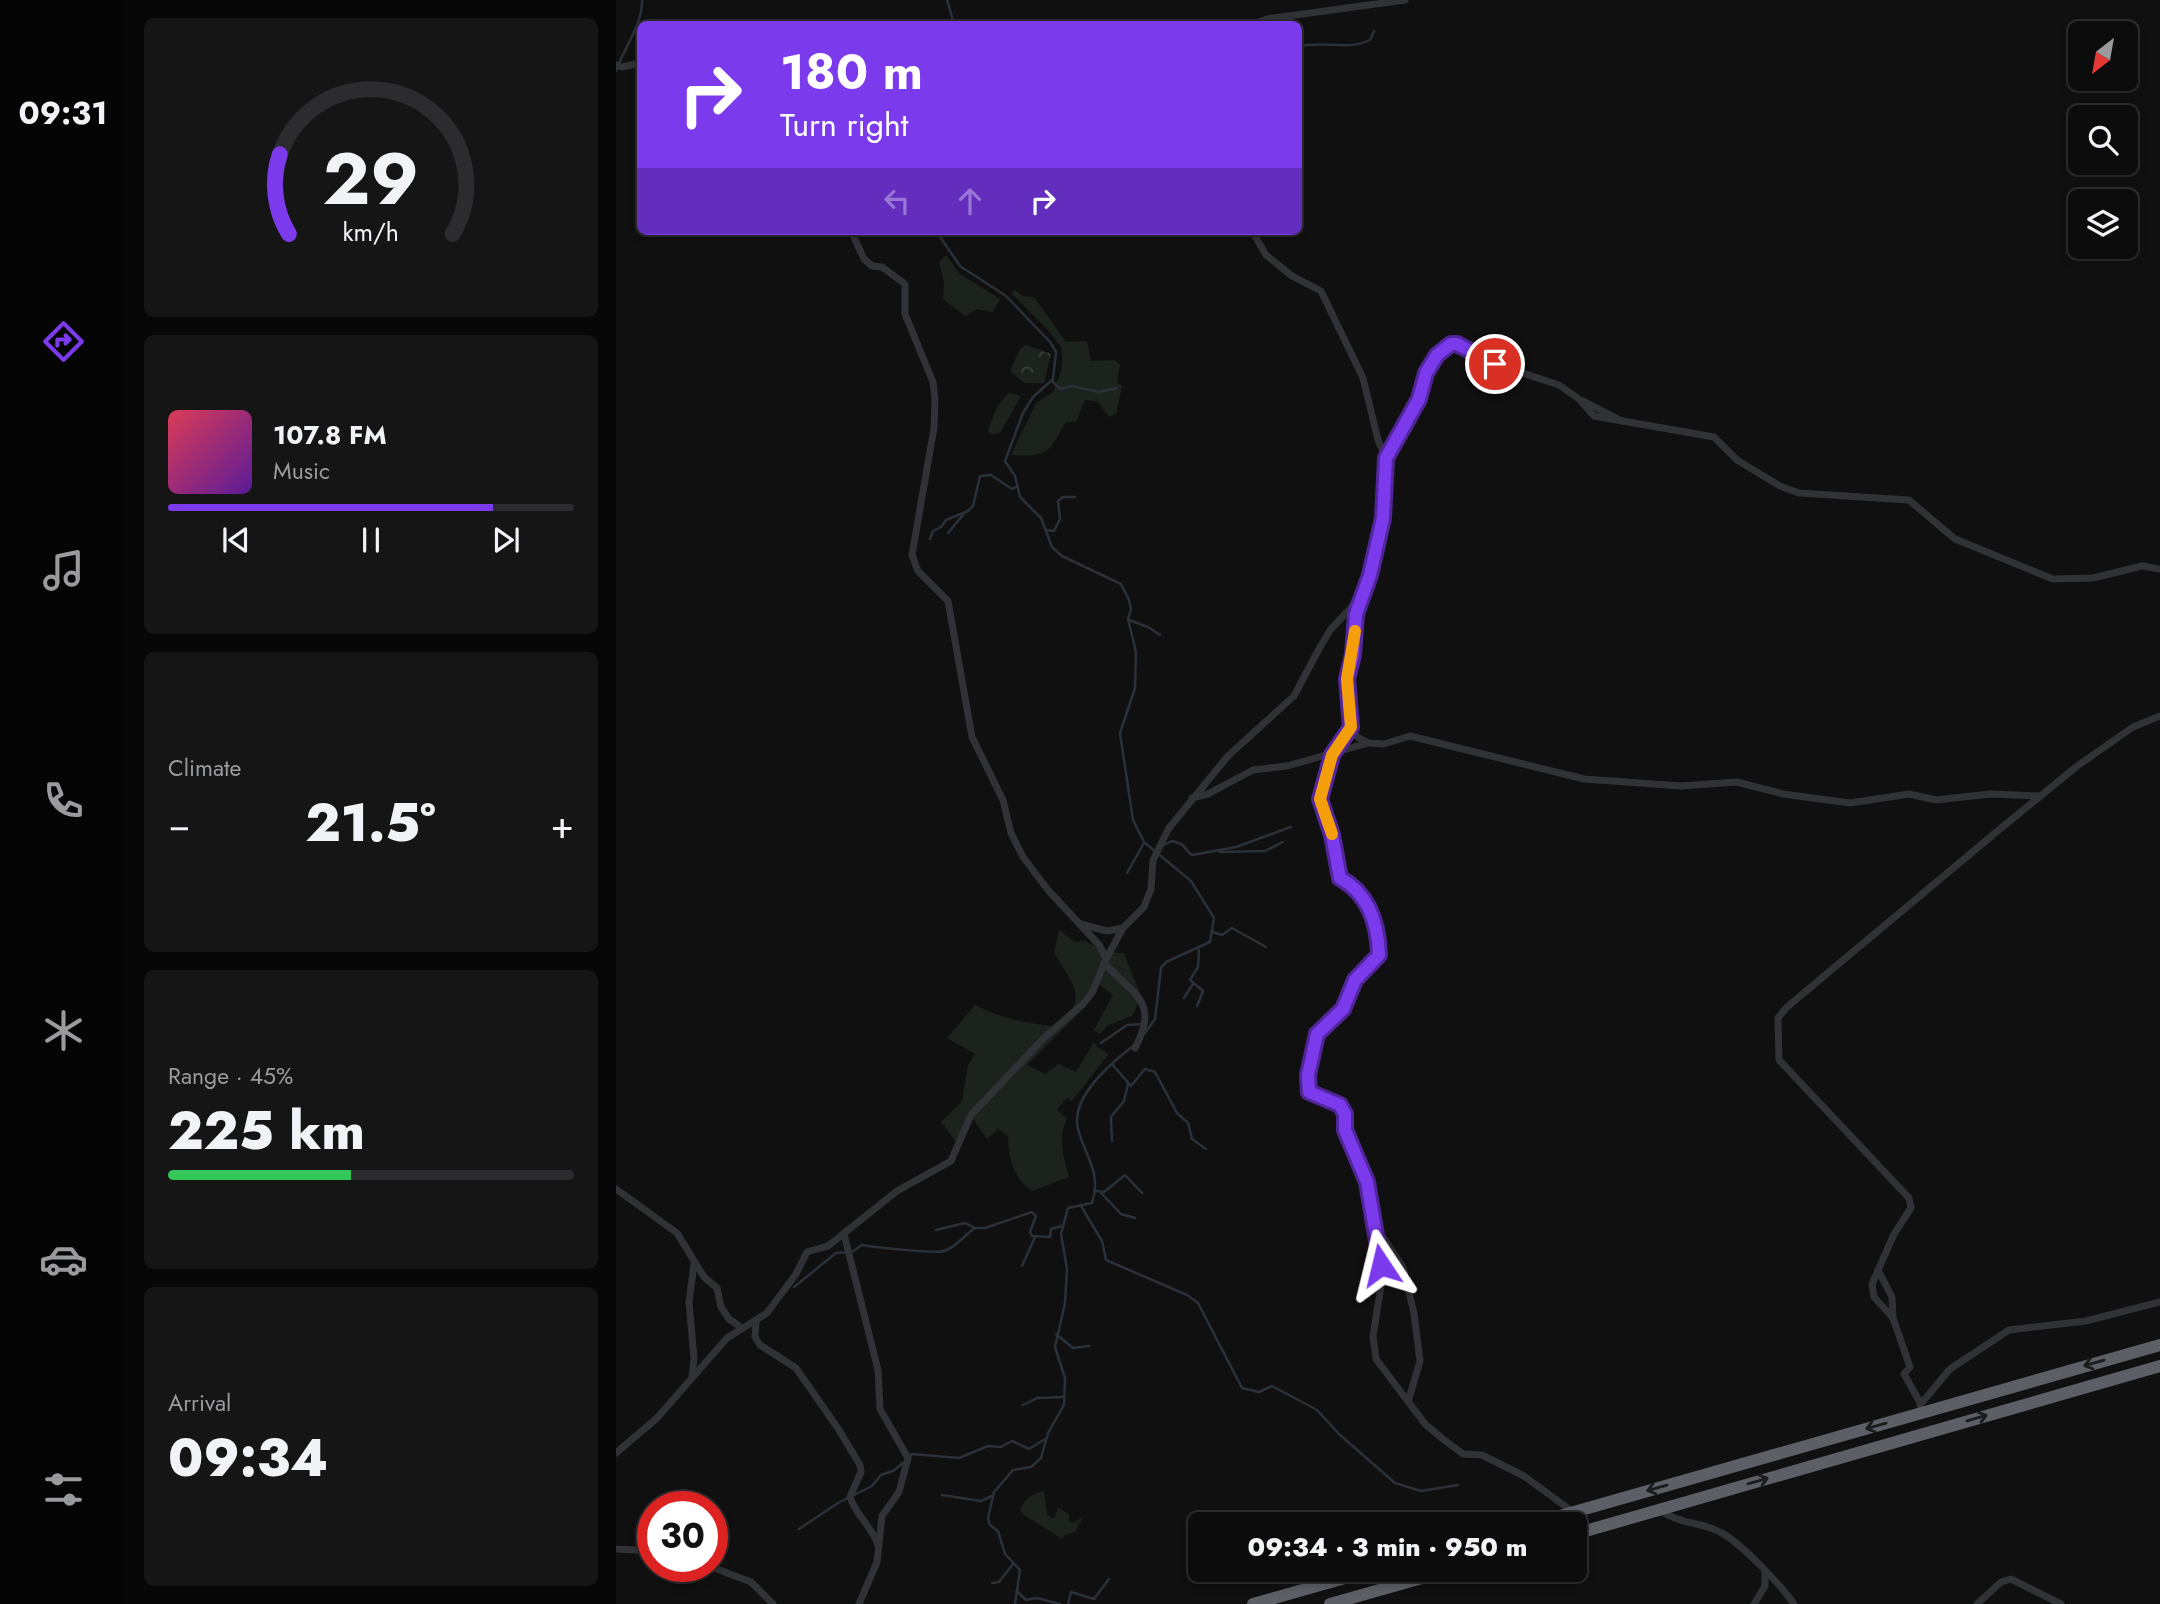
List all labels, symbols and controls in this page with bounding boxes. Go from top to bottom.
north arrow [2068,21,2138,91]
map controls [2068,21,2138,259]
text: 180 m [780,37,923,107]
icon: right [665,49,756,140]
text: 09:31 [18,90,108,136]
text: Turn right [780,102,909,148]
button: search [2068,105,2138,175]
text: 29 [323,126,419,231]
icon: left [878,182,916,220]
icon: ahead [951,182,989,220]
icon: right [1024,182,1062,220]
button: layers [2068,189,2138,259]
text: km/h [343,213,399,249]
icon: directions [39,317,88,366]
pin [1465,334,1525,394]
icon: arrive [1476,345,1514,383]
text: 107.8 FM [273,416,387,454]
text: Music [273,454,330,488]
icon: previous [217,521,255,559]
icon: pause [352,521,390,559]
icon: next [487,521,525,559]
icon: music [39,546,88,595]
text: Climate [168,751,241,785]
icon: phone [39,776,88,825]
text: 21.5° [305,785,436,861]
text: − [168,797,190,852]
text: + [551,797,574,852]
icon: climate [39,1006,88,1055]
text: Range · 45% [168,1059,293,1093]
text: 225 km [168,1093,365,1169]
position arrow [1344,1228,1418,1302]
icon: car [39,1235,88,1284]
one-way arrow [2084,1358,2106,1371]
text: Arrival [168,1386,231,1420]
one-way arrow [1966,1411,1988,1424]
text: 09:34 [168,1420,328,1496]
one-way arrow [1865,1420,1887,1433]
icon: filters [39,1465,88,1514]
one-way arrow [1747,1474,1769,1487]
one-way arrow [1646,1483,1668,1496]
speed limit sign: 30 [637,1491,728,1582]
text: 09:34 · 3 min · 950 m [1248,1528,1527,1566]

